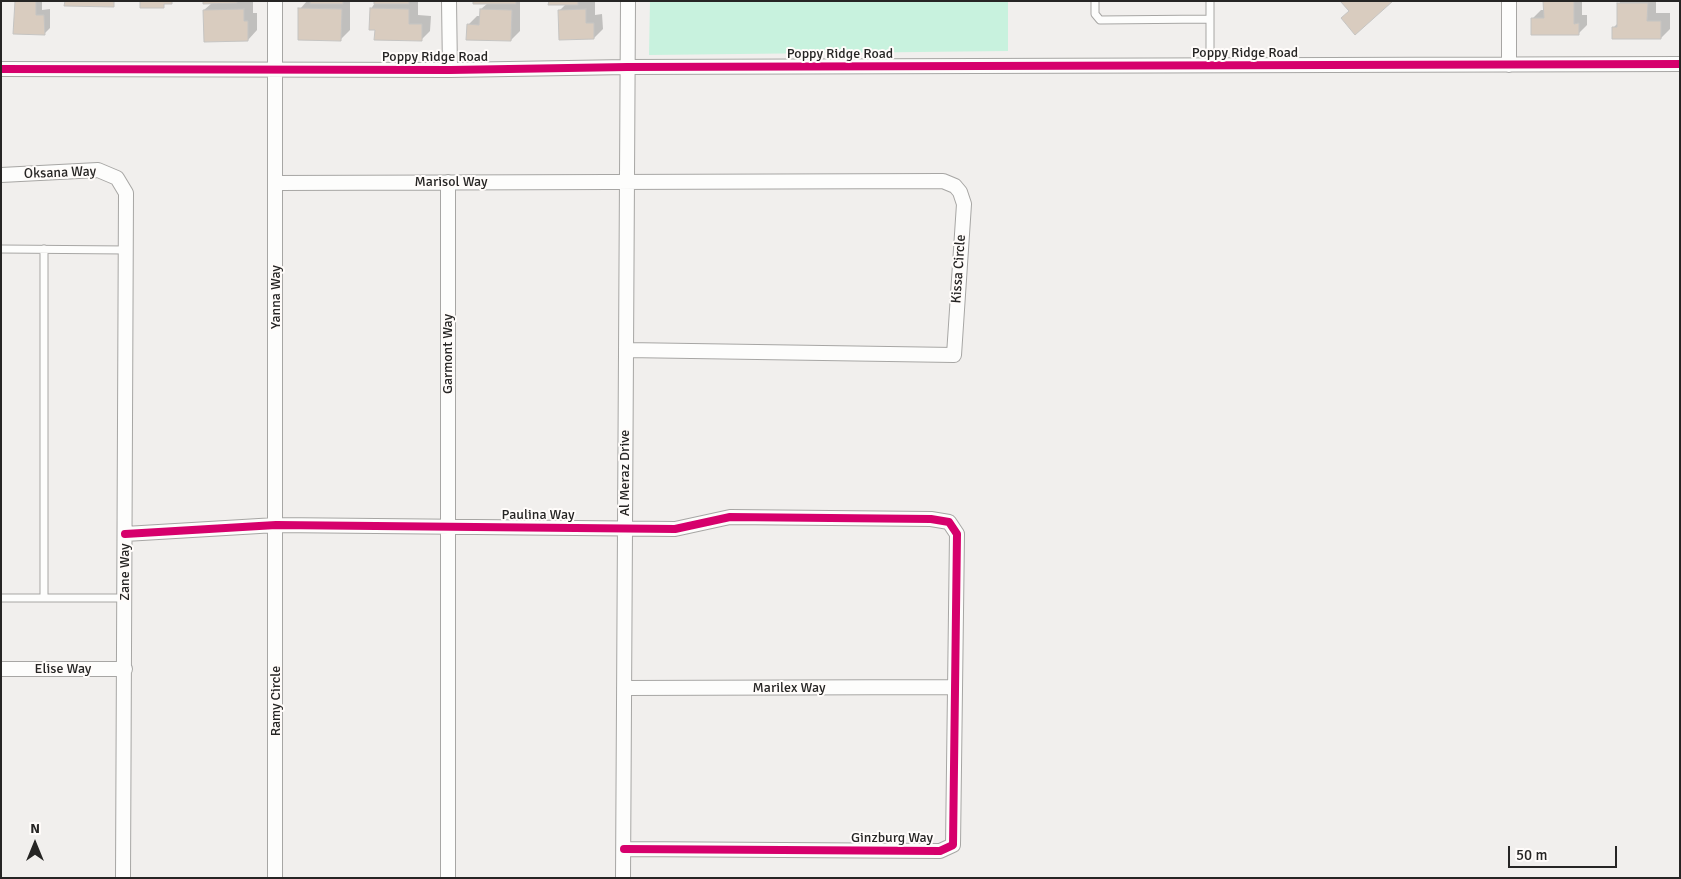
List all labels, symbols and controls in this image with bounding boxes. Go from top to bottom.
street label: Poppy Ridge Road [1192,45,1298,61]
street label: Poppy Ridge Road [787,46,893,62]
street label: Poppy Ridge Road [382,49,488,65]
street label: Oksana Way [24,163,96,183]
street label: Marisol Way [414,174,488,190]
street label: Kissa Circle [948,234,970,304]
street label: Yanna Way [268,265,284,329]
street label: Garmont Way [440,314,456,394]
street label: Al Meraz Drive [617,430,633,516]
street label: Paulina Way [502,507,574,523]
street label: Zane Way [117,543,133,601]
street label: Elise Way [35,661,91,677]
street label: Ramy Circle [268,666,284,736]
street label: Marilex Way [753,680,825,696]
north arrow [10,819,60,869]
text: N [30,820,40,837]
street label: Ginzburg Way [851,830,933,846]
scale bar [1511,836,1620,868]
text: 50 m [1516,846,1547,864]

